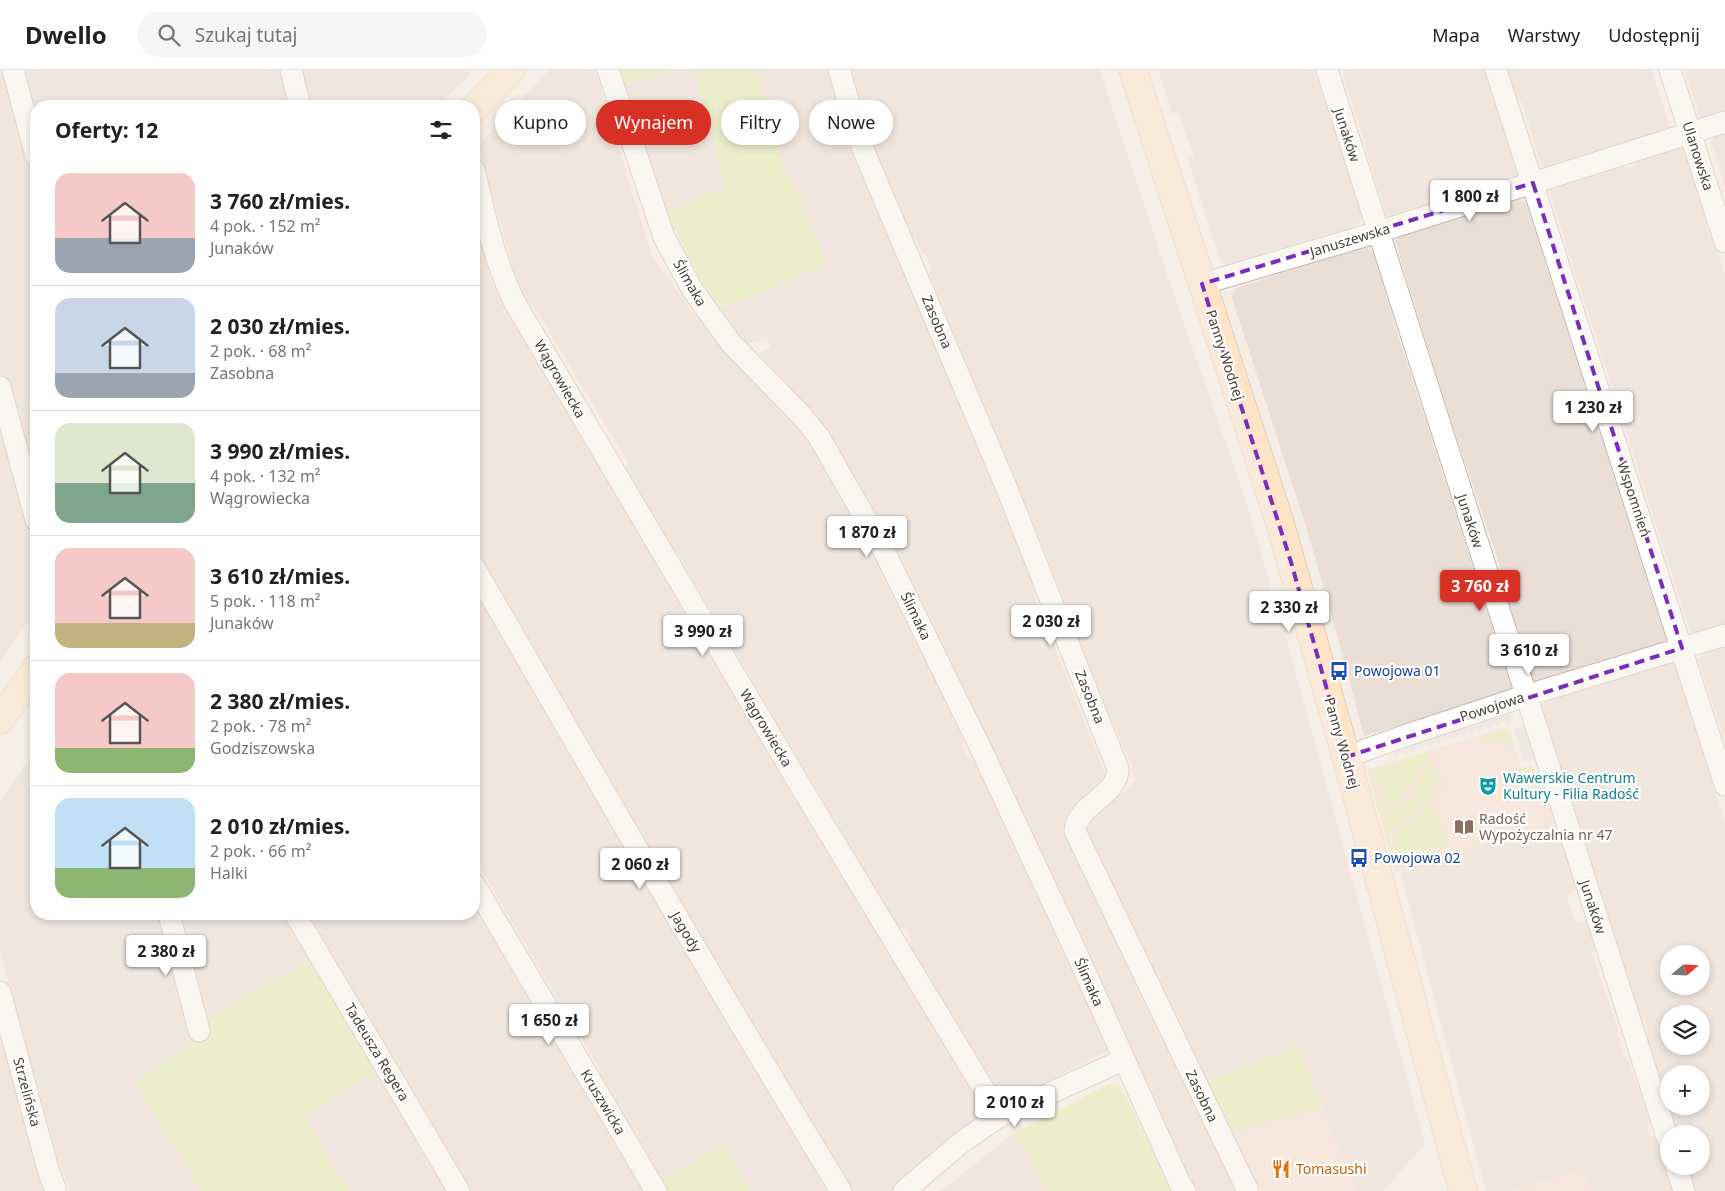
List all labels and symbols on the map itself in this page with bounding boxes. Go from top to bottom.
street label: Junaków [1329,104,1365,164]
street label: Ulanowska [1678,119,1719,193]
pin: 1 800 zł [1418,180,1522,222]
street label: Januszewska [1306,218,1392,261]
street label: Ślimaka [669,256,711,310]
street label: Zasobna [918,292,957,351]
street label: Panny Wodnej [1202,307,1249,403]
street label: Wągrowiecka [530,336,591,421]
pin: 1 230 zł [1541,390,1645,433]
street label: Wspomnień [1613,459,1656,539]
street label: Junaków [1452,490,1488,550]
pin: 1 870 zł [815,516,919,558]
pin: 3 760 zł [1428,570,1532,612]
street label: Ślimaka [897,589,936,643]
pin: 2 330 zł [1237,590,1341,633]
pin: 2 030 zł [999,604,1103,647]
pin: 3 990 zł [651,614,755,657]
pin: 3 610 zł [1477,634,1581,676]
bus stop icon: Powojowa 01 [1328,660,1350,682]
place label: Powojowa 01 [1354,661,1440,680]
street label: Zasobna [1071,667,1110,726]
street label: Wągrowiecka [736,685,797,770]
street label: Powojowa [1457,687,1527,726]
street label: Panny Wodnej [1320,695,1365,791]
place label: Wawerskie Centrum Kultury - Filia Radość [1503,768,1639,803]
theatre icon: Wawerskie Centrum Kultury - Filia Radość [1477,775,1499,797]
place label: Radość Wypożyczalnia nr 47 [1479,809,1612,844]
library icon: Radość Wypożyczalnia nr 47 [1453,816,1475,838]
bus stop icon: Powojowa 02 [1348,847,1370,869]
pin: 2 060 zł [588,848,692,890]
place label: Powojowa 02 [1374,848,1460,867]
street label: Junaków [1575,876,1611,936]
street label: Jagody [666,906,706,956]
pin: 2 380 zł [114,934,218,977]
north arrow [1660,945,1710,995]
street label: Ślimaka [1070,955,1109,1009]
street label: Tadeusza Regera [341,999,414,1104]
pin: 1 650 zł [497,1004,601,1046]
street label: Strzelińska [9,1055,46,1129]
street label: Kruszwicka [576,1066,630,1138]
street label: Zasobna [1182,1066,1223,1125]
pin: 2 010 zł [963,1086,1067,1128]
restaurant icon: Tomasushi [1270,1158,1292,1180]
place label: Tomasushi [1296,1159,1367,1178]

